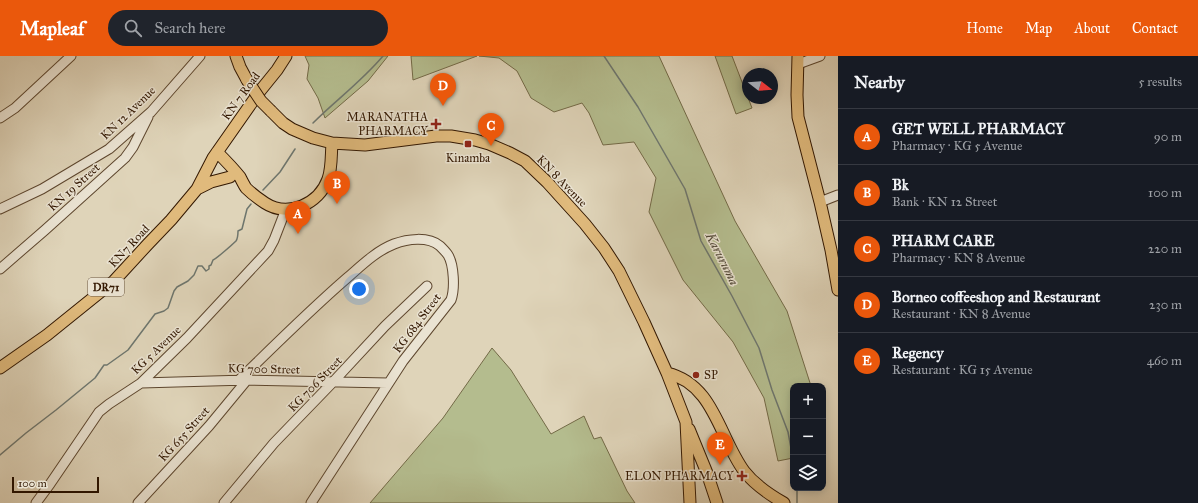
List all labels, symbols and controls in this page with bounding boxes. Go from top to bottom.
search box [108,10,388,46]
text: Mapleaf [20,17,84,40]
icon: search [122,17,144,39]
text: Search here [154,19,225,37]
text: Home [966,20,1003,37]
text: Map [1025,20,1052,37]
text: About [1074,20,1110,37]
text: Contact [1132,20,1178,37]
north arrow [742,68,778,104]
street label: KN 7 Road [219,69,263,123]
text: Nearby [854,72,905,93]
pin: D [430,73,456,106]
text: 5 results [1138,74,1182,90]
street label: KN 12 Avenue [98,83,158,143]
place label: MARANATHA PHARMACY [346,110,428,138]
pin: C [478,113,504,146]
marker: MARANATHA PHARMACY [431,119,441,129]
text: GET WELL PHARMACY [892,120,1065,138]
text: A [863,129,871,145]
text: 90 m [1154,129,1182,145]
text: Pharmacy · KG 5 Avenue [892,138,1022,154]
marker: Kinamba [463,139,473,149]
place label: Kinamba [446,151,491,165]
street label: KN 8 Avenue [534,152,590,210]
street label: KN 19 Street [45,160,103,214]
pin: B [324,171,350,204]
text: Bk [892,176,909,194]
text: B [863,185,871,201]
text: 100 m [1148,185,1182,201]
text: Bank · KN 12 Street [892,194,997,210]
pin: A [285,201,311,234]
street label: KN7 Road [106,222,152,270]
water label: Karuruma [701,229,742,288]
text: PHARM CARE [892,232,995,250]
text: C [863,241,871,257]
text: 220 m [1148,241,1182,257]
text: Pharmacy · KN 8 Avenue [892,250,1025,266]
road number: DR71 [88,278,124,296]
your location [349,279,369,299]
text: Borneo coffeeshop and Restaurant [892,288,1100,306]
street label: KG 684 Street [390,290,444,356]
text: D [862,297,872,313]
text: 230 m [1149,297,1182,313]
text: Restaurant · KN 8 Avenue [892,306,1030,322]
street label: KG 5 Avenue [128,323,184,377]
text: Regency [892,344,943,362]
street label: KG 706 Street [285,353,345,415]
text: E [862,353,872,369]
text: 460 m [1147,353,1182,369]
street label: KG 700 Street [228,361,301,377]
text: Restaurant · KG 15 Avenue [892,362,1033,378]
place label: SP [704,368,718,382]
marker: SP [691,370,701,380]
map controls [790,383,826,491]
button: + [790,383,826,419]
street label: KG 655 Street [156,403,213,464]
button: − [790,419,826,455]
pin: E [707,432,733,465]
button: layers [790,455,826,491]
place label: ELON PHARMACY [625,469,734,483]
marker: ELON PHARMACY [737,471,747,481]
scale bar [12,475,99,494]
text: 100 m [18,477,47,490]

